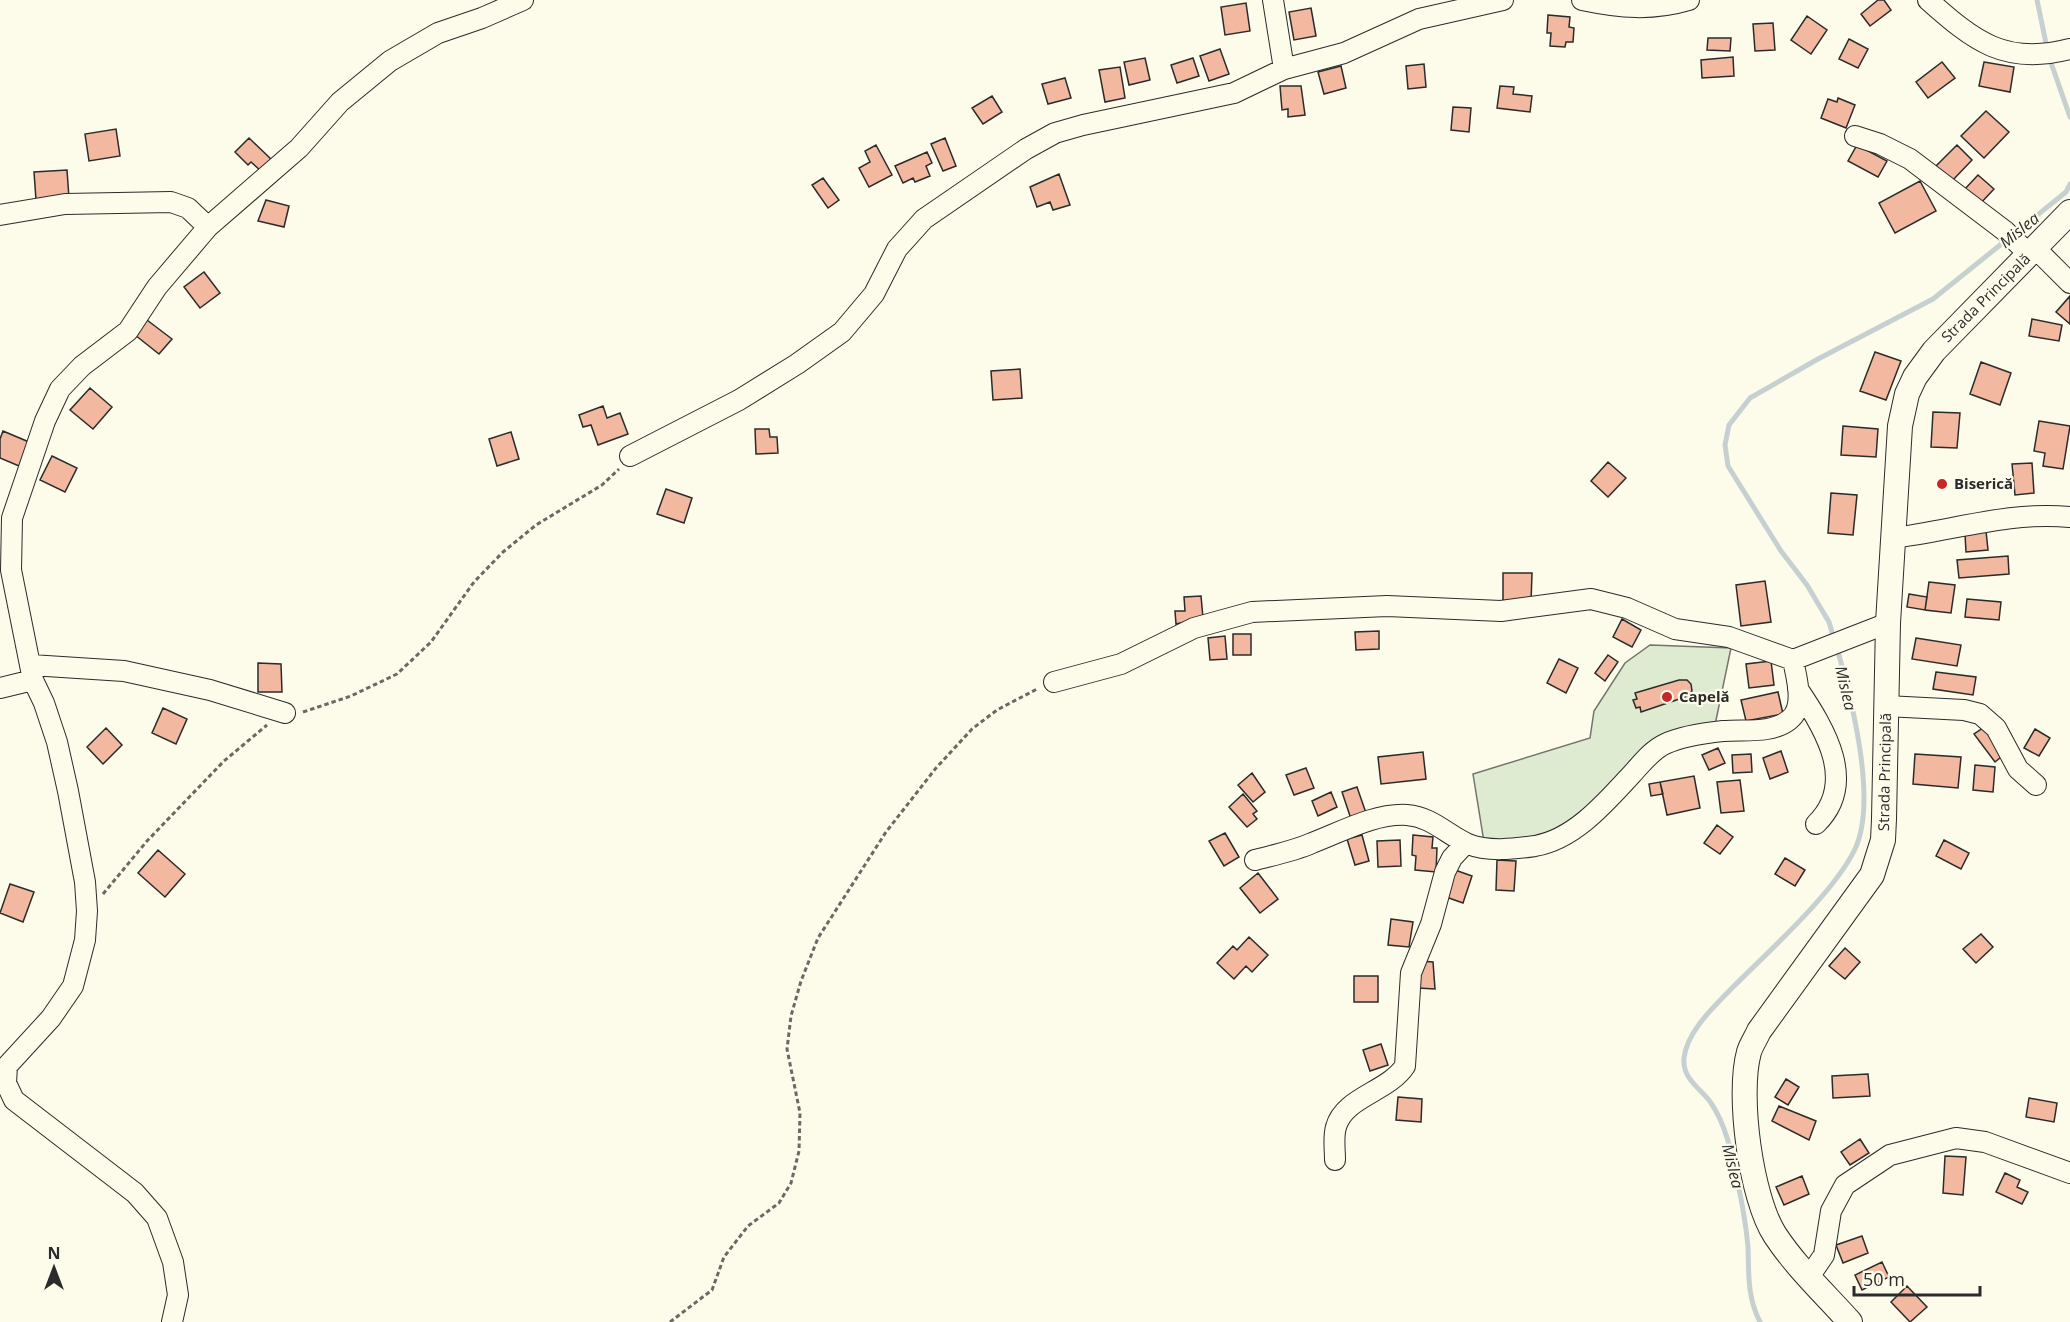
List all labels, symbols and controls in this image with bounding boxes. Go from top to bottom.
water label: Mislea [1994,207,2044,253]
street label: Strada Principală [1936,248,2034,346]
place label: Biserică [1954,473,2013,493]
marker: Biserică [1935,477,1949,491]
water label: Mislea [1830,663,1862,713]
place label: Capelă [1679,686,1730,706]
marker: Capelă [1660,690,1674,704]
street label: Strada Principală [1873,713,1895,831]
water label: Mislea [1717,1141,1749,1191]
north arrow [24,1238,84,1298]
text: N [47,1242,61,1264]
scale bar [1854,1259,1980,1297]
text: 50 m [1863,1267,1905,1291]

